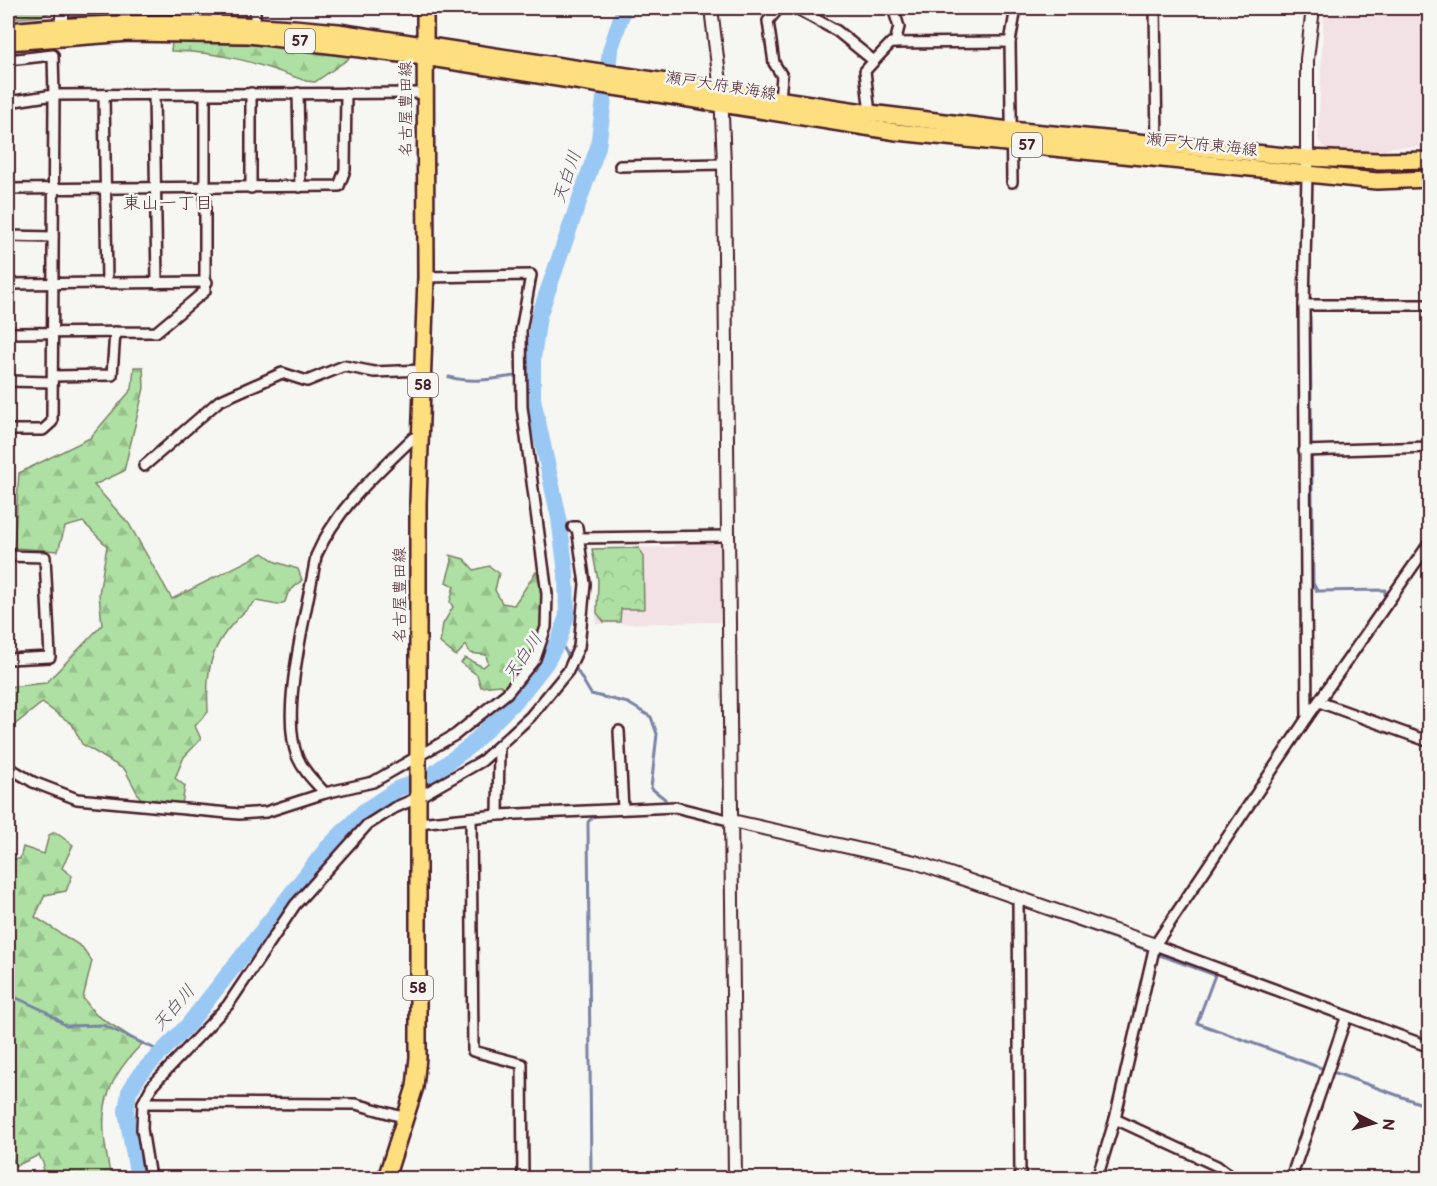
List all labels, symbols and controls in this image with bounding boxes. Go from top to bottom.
road number: 57 [285,29,315,53]
street label: 名古屋豊田線 [397,61,416,157]
street label: 瀬戸大府東海線 [664,68,778,104]
street label: 瀬戸大府東海線 [1145,130,1259,160]
road number: 57 [1012,133,1042,157]
water label: 天白川 [548,148,586,206]
district label: 東山一丁目 [123,193,213,214]
road number: 58 [408,373,438,397]
street label: 名古屋豊田線 [391,547,410,643]
water label: 天白川 [499,629,547,685]
road number: 58 [403,976,433,1000]
water label: 天白川 [148,981,200,1035]
north arrow [1344,1093,1404,1153]
text: N [1377,1117,1398,1131]

